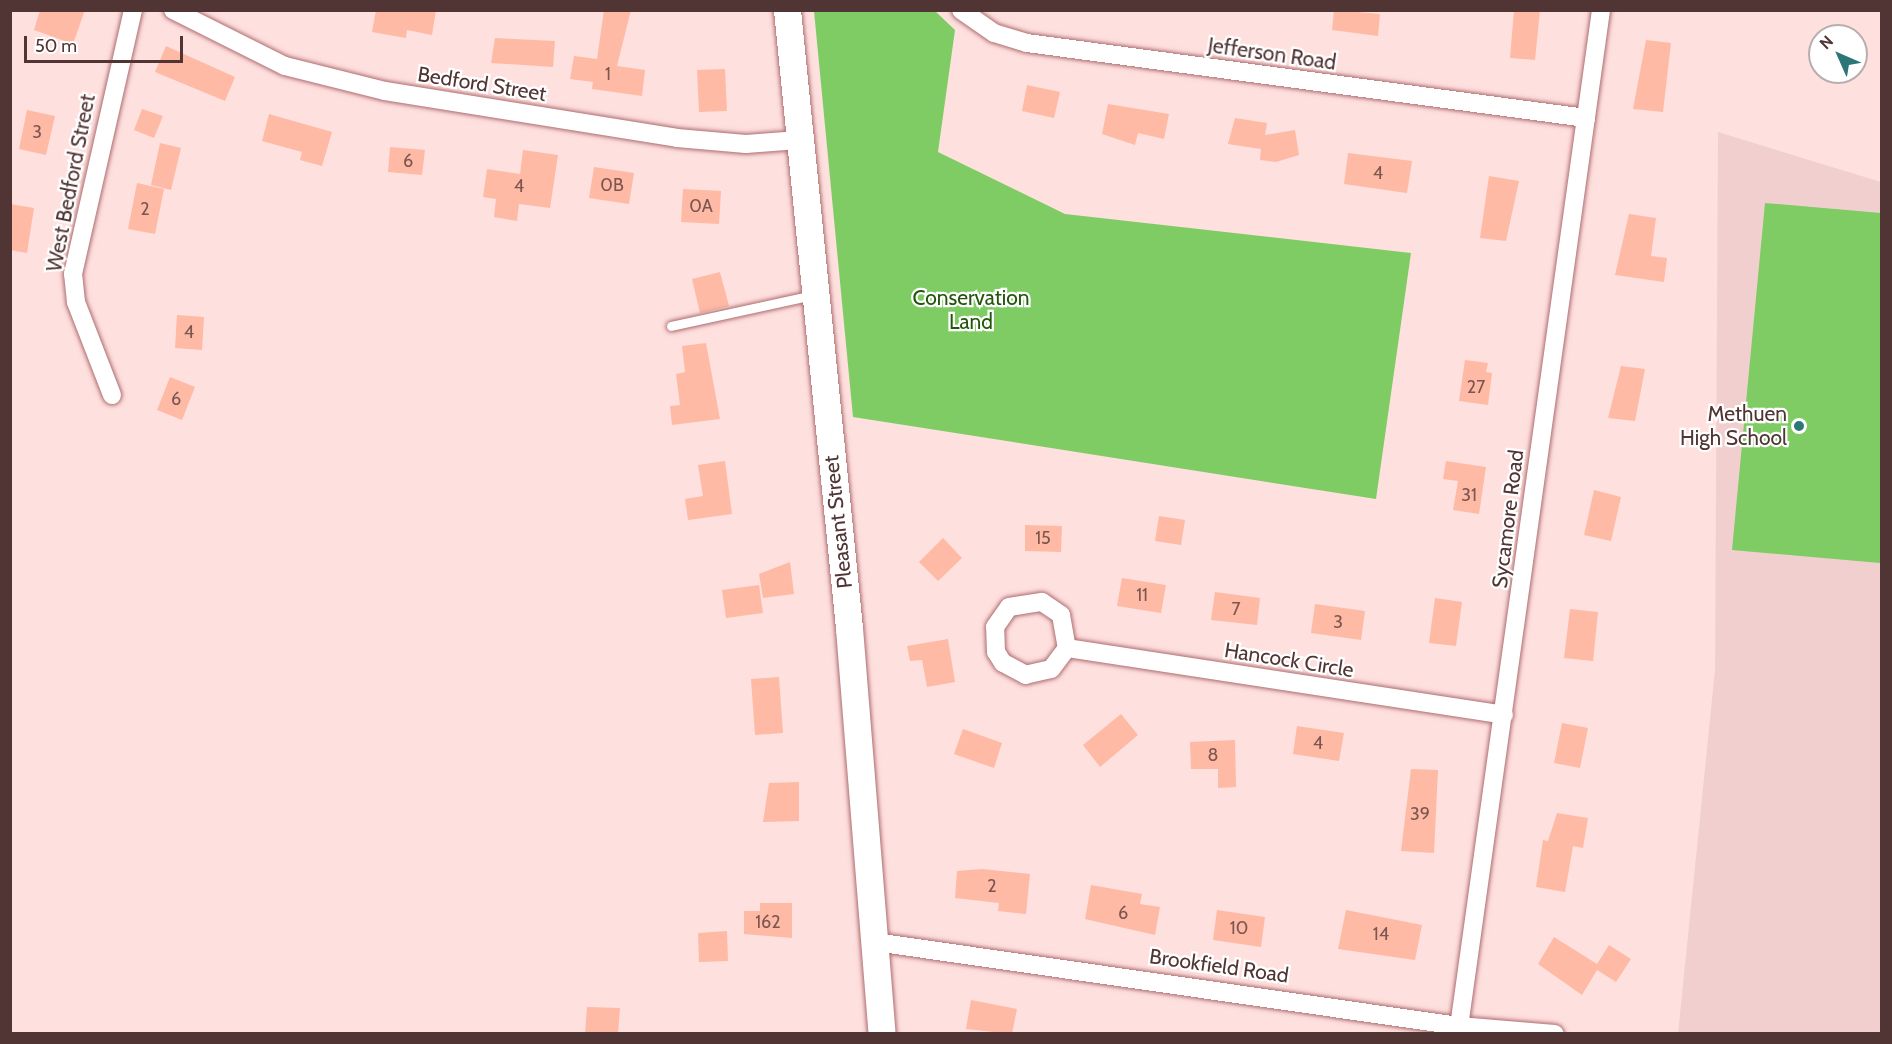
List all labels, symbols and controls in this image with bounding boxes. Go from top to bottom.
scale bar [27,24,186,62]
north arrow [1808,24,1868,84]
text: N [1816,32,1837,53]
street label: Jefferson Road [1206,33,1338,75]
text: 50 m [35,35,77,57]
street label: Bedford Street [416,61,548,107]
house number: 1 [605,63,611,85]
street label: West Bedford Street [41,92,101,274]
house number: 3 [32,121,42,143]
house number: 6 [403,150,413,172]
house number: 4 [1373,162,1383,184]
house number: 0B [600,174,624,196]
house number: 4 [514,175,524,197]
house number: 0A [689,195,713,217]
house number: 2 [140,198,150,220]
park label: Conservation Land [913,285,1029,335]
house number: 4 [184,321,194,343]
house number: 27 [1467,376,1485,398]
house number: 6 [171,388,181,410]
place label: Methuen High School [1680,401,1787,451]
marker: Methuen High School [1792,419,1806,433]
street label: Sycamore Road [1487,448,1529,590]
street label: Pleasant Street [818,454,858,590]
house number: 31 [1461,484,1477,506]
house number: 15 [1035,527,1051,549]
house number: 11 [1136,584,1148,606]
house number: 7 [1231,598,1241,620]
house number: 3 [1333,611,1343,633]
street label: Hancock Circle [1223,637,1355,683]
house number: 4 [1313,732,1323,754]
house number: 8 [1208,744,1218,766]
house number: 39 [1410,803,1430,825]
house number: 2 [987,875,997,897]
house number: 6 [1118,902,1128,924]
house number: 162 [755,911,781,933]
house number: 10 [1230,917,1248,939]
house number: 14 [1373,923,1389,945]
street label: Brookfield Road [1148,944,1290,988]

